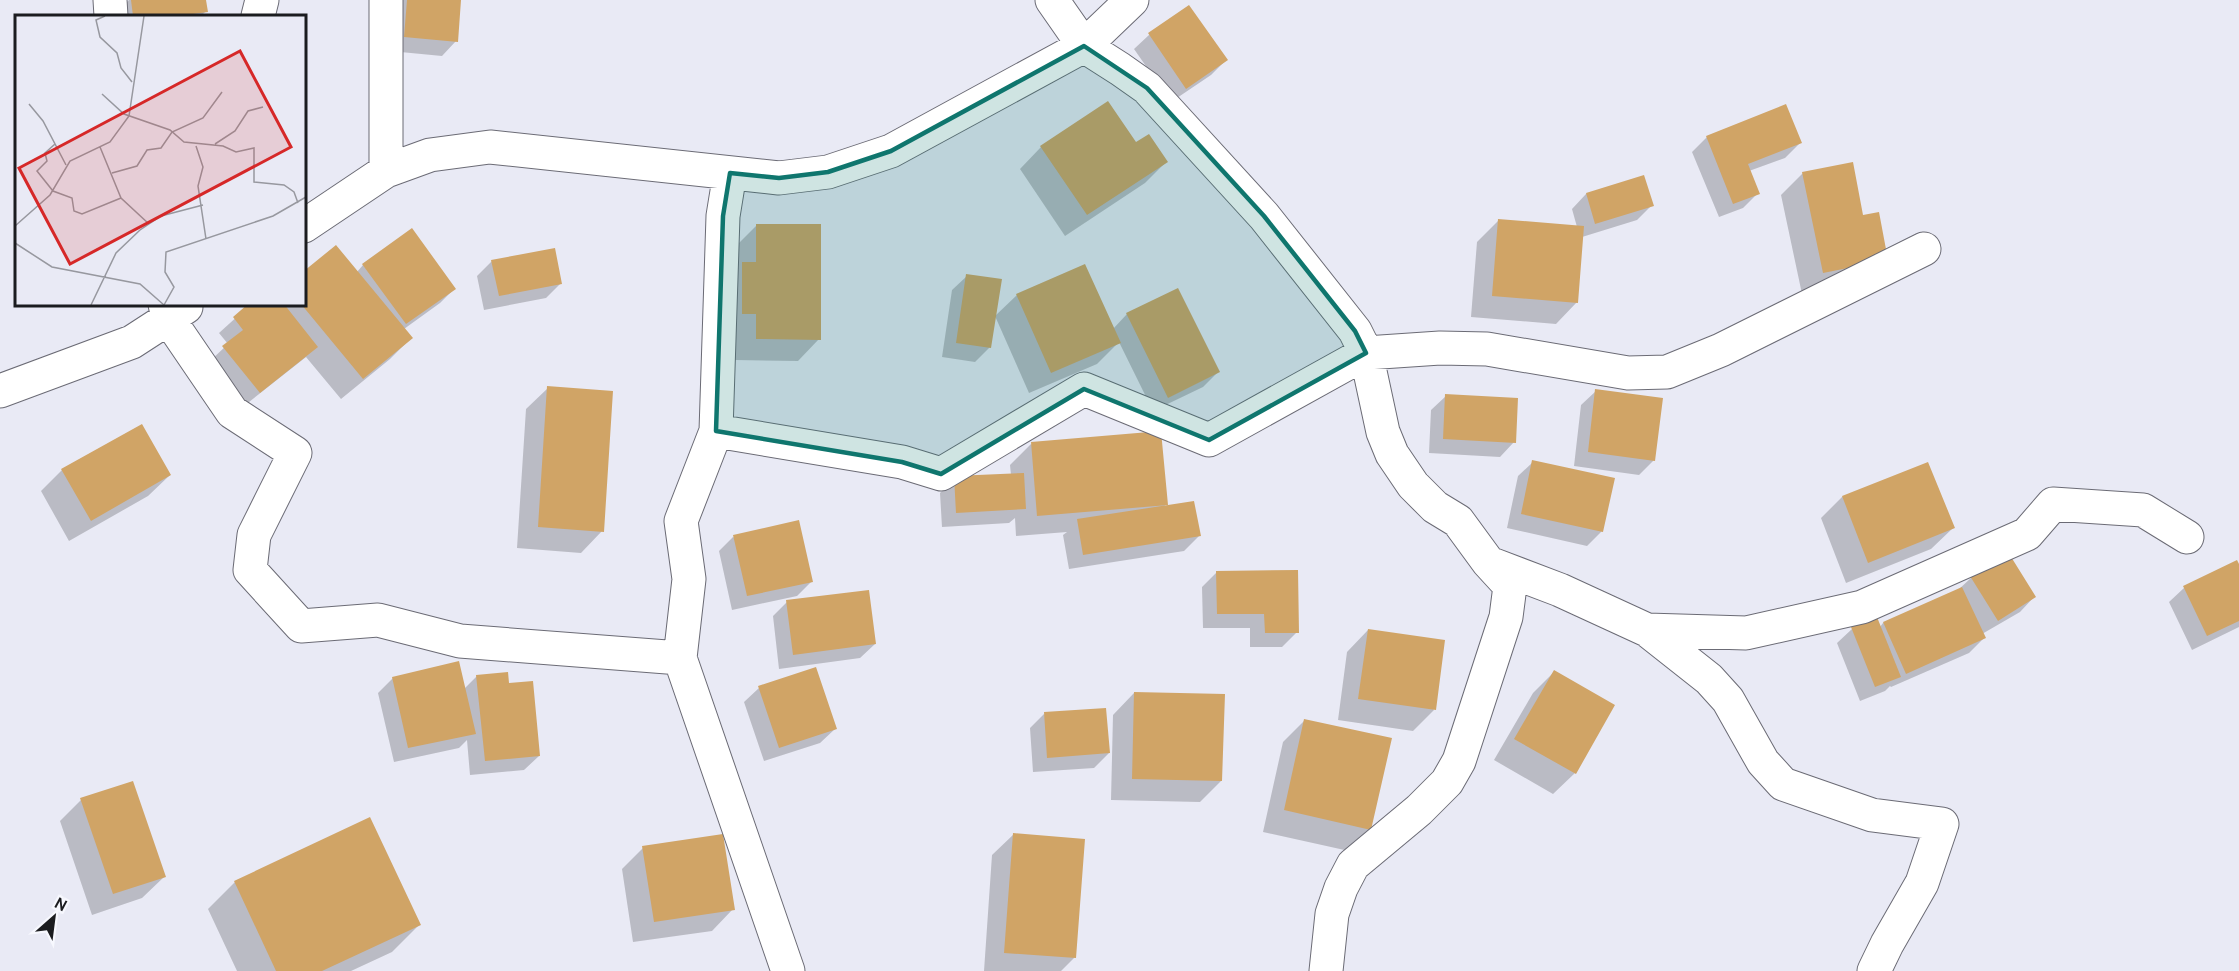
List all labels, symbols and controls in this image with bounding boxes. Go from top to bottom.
inset map [15,15,306,306]
north arrow [24,887,84,947]
text: N [51,893,70,915]

